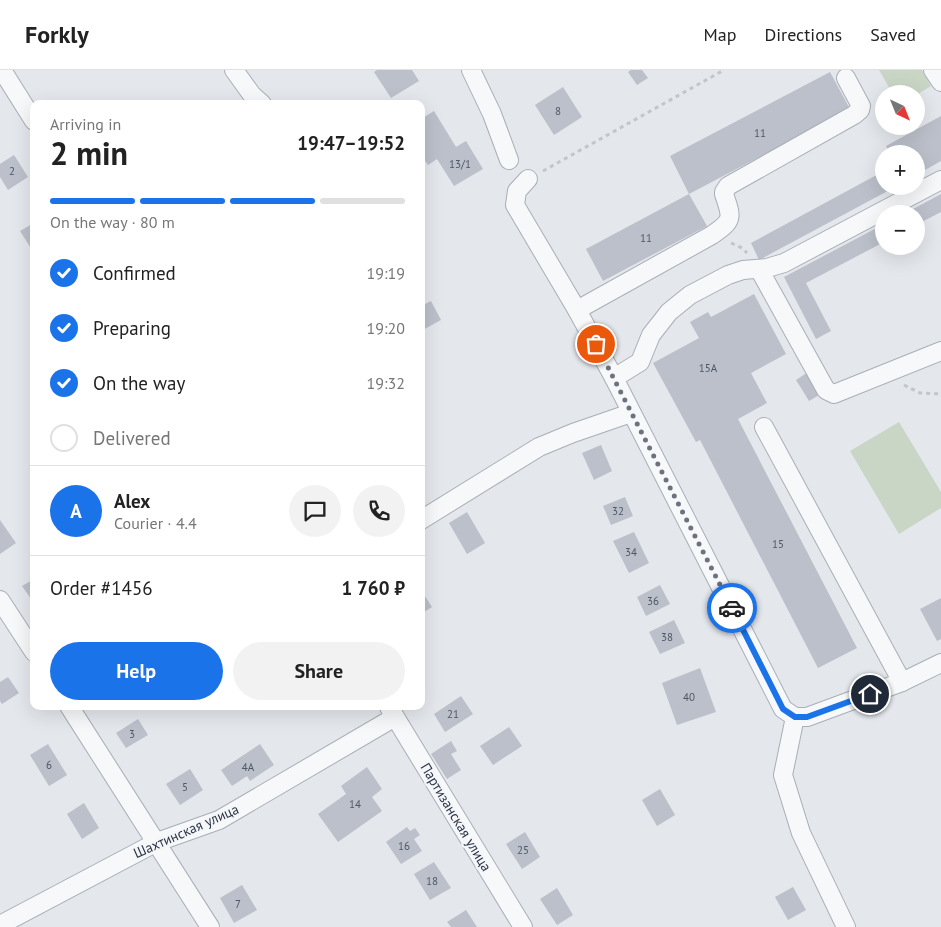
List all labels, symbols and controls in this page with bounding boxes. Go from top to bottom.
text: Forkly [25,19,89,50]
text: Map [704,23,736,46]
text: Directions [764,23,842,46]
text: Saved [870,23,916,46]
north arrow [875,85,925,135]
map controls [875,85,925,255]
house number: 8 [555,104,561,118]
text: Arriving in [50,114,121,134]
house number: 11 [754,126,766,140]
text: 19:47–19:52 [297,131,405,155]
text: 2 min [50,132,128,174]
button: + [875,145,925,195]
house number: 13/1 [449,157,471,171]
house number: 2 [9,164,15,178]
button: − [875,205,925,255]
text: On the way · 80 m [50,212,175,232]
house number: 11 [640,231,652,245]
icon: check [50,259,78,287]
text: Confirmed [93,261,176,285]
text: 19:19 [367,263,405,283]
icon: check [50,314,78,342]
text: Preparing [93,316,171,340]
text: 19:20 [367,318,405,338]
pin [575,323,617,365]
icon: bag [582,330,610,358]
house number: 15А [699,361,718,375]
icon: check [50,369,78,397]
text: On the way [93,371,185,395]
text: 19:32 [367,373,405,393]
text: Delivered [93,426,171,450]
button: chat [289,485,341,537]
button: phone [353,485,405,537]
text: Alex [114,489,150,513]
text: A [70,499,82,523]
house number: 32 [612,504,624,518]
text: Courier · 4.4 [114,513,197,533]
house number: 15 [772,537,784,551]
house number: 34 [625,545,637,559]
text: Order #1456 [50,576,153,600]
text: 1 760 ₽ [342,576,405,600]
courier [707,583,757,633]
house number: 36 [647,594,659,608]
icon: car [718,594,746,622]
house number: 38 [661,630,673,644]
button: Help [50,642,223,700]
button: Share [233,642,405,700]
pin [849,673,891,715]
icon: home [856,680,884,708]
house number: 40 [683,690,695,704]
house number: 21 [447,707,459,721]
house number: 3 [129,727,135,741]
house number: 6 [46,758,52,772]
street label: Партизанская улица [417,759,496,875]
house number: 4А [242,760,255,774]
house number: 5 [182,780,188,794]
house number: 14 [349,797,361,811]
street label: Шахтинская улица [131,800,241,862]
house number: 16 [398,839,410,853]
house number: 25 [517,843,529,857]
house number: 18 [426,874,438,888]
house number: 7 [235,897,241,911]

